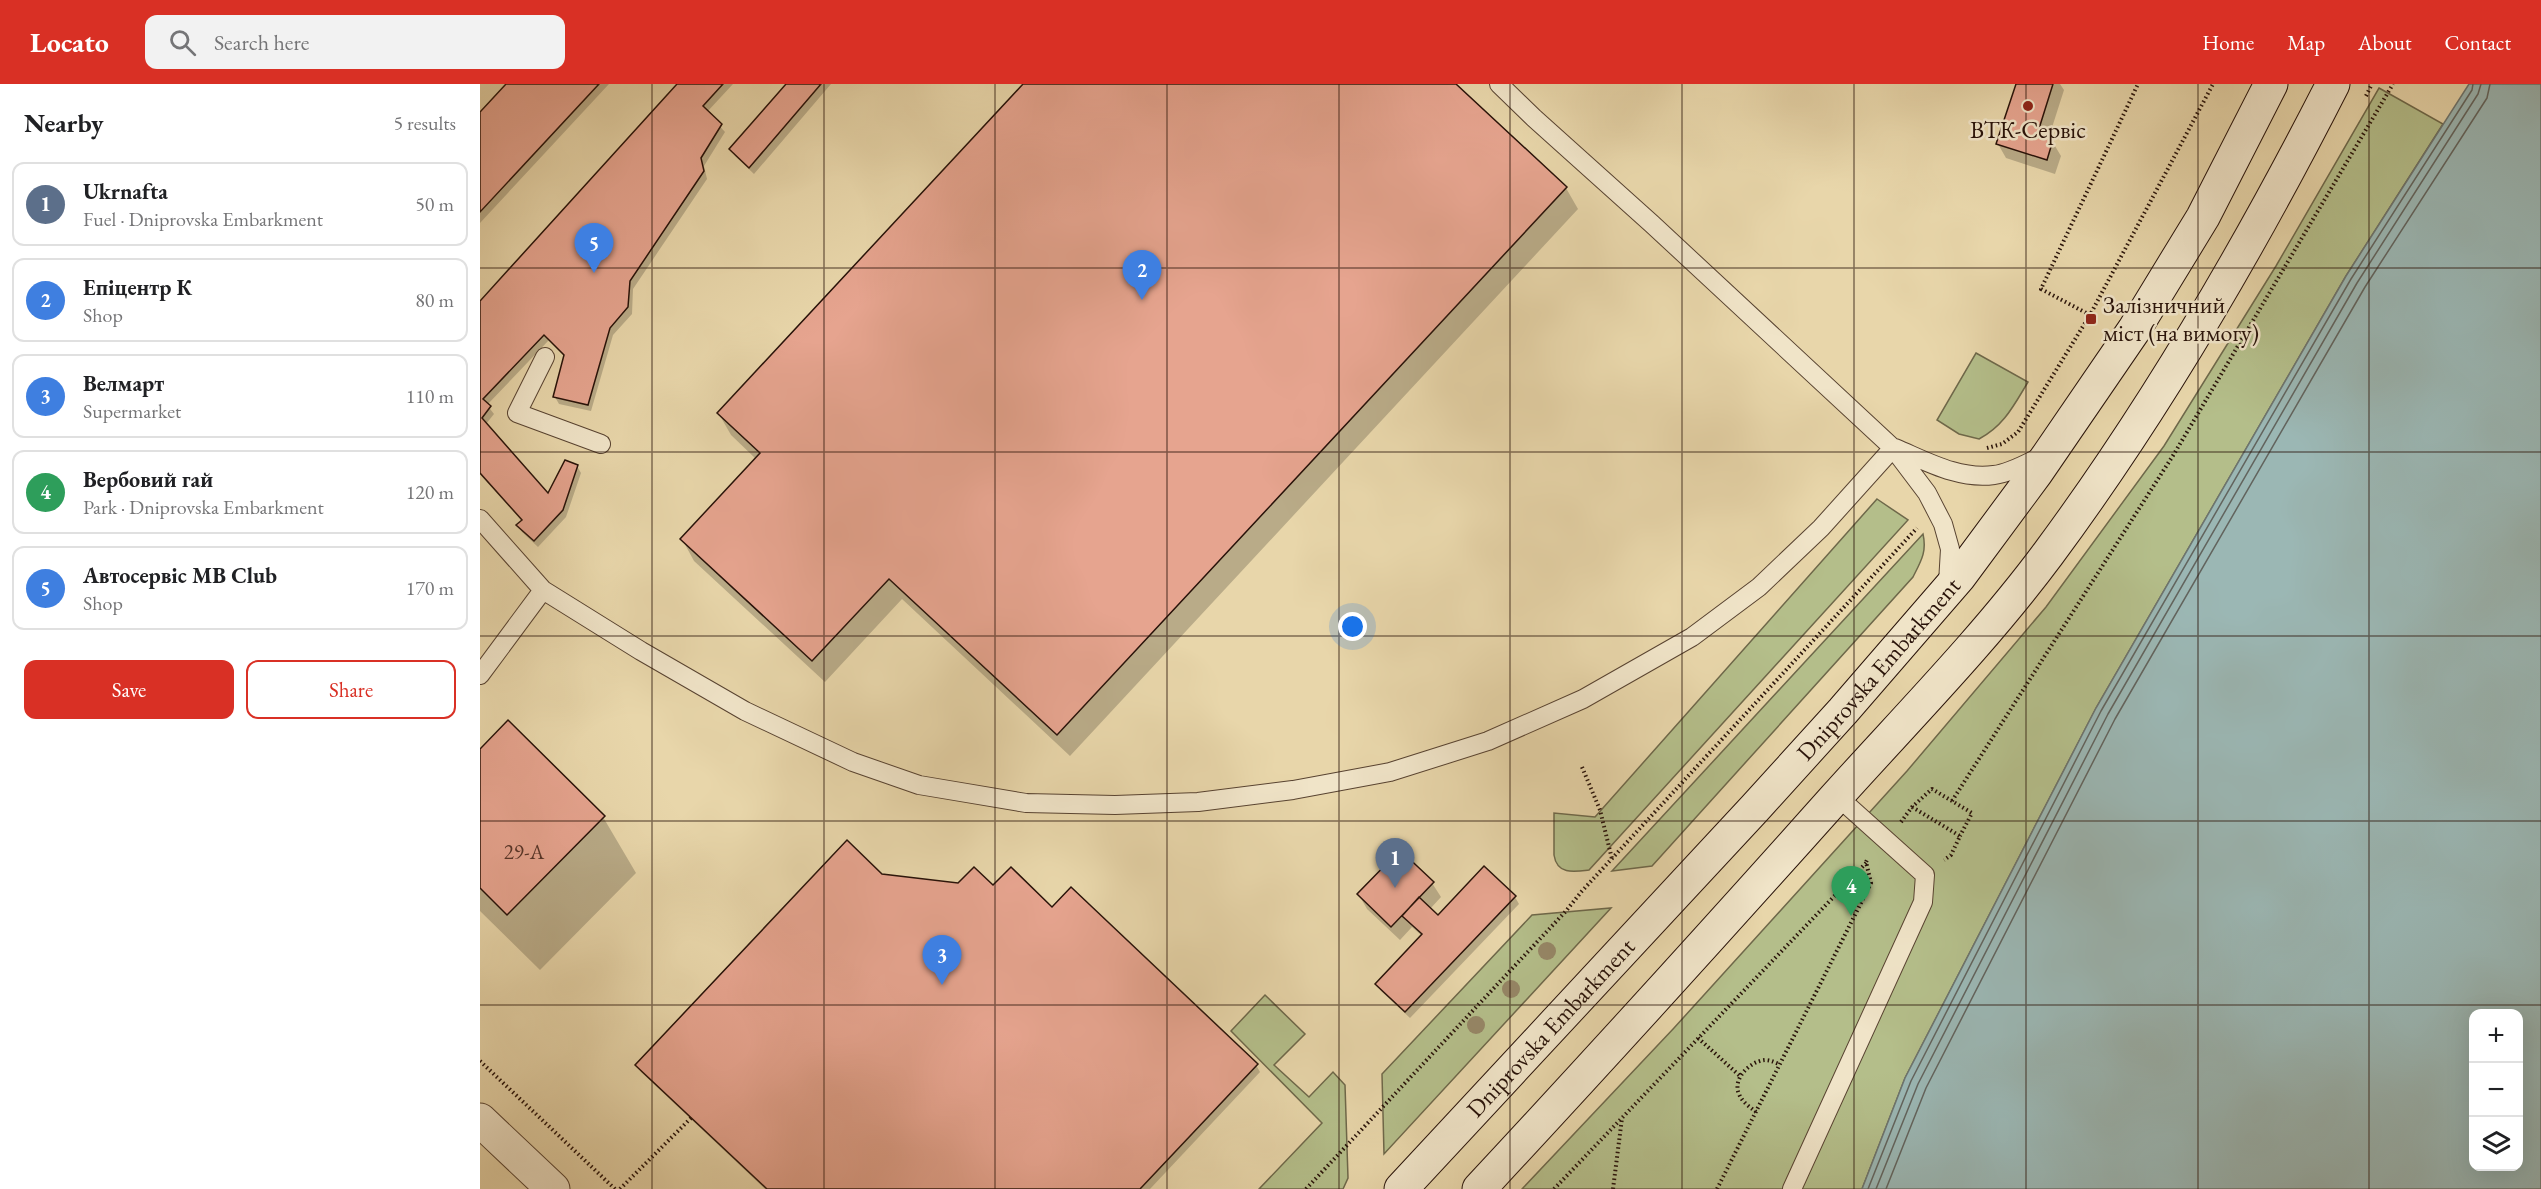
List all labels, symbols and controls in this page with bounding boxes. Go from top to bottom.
search box [145,15,565,69]
text: Locato [30,24,109,60]
icon: search [166,26,199,59]
text: Search here [214,28,309,57]
text: Home [2202,29,2254,56]
text: Map [2287,29,2325,56]
text: About [2358,29,2411,56]
text: Contact [2444,29,2511,56]
marker: ВТК-Сервіс [2021,99,2035,113]
text: Nearby [24,106,104,140]
text: 5 results [393,110,456,136]
place label: ВТК-Сервіс [1970,114,2086,145]
text: Ukrnafta [83,177,168,206]
text: 1 [40,191,51,217]
text: 50 m [415,191,454,217]
text: Fuel · Dniprovska Embarkment [83,206,323,232]
pin: 5 [574,224,614,273]
pin: 2 [1122,250,1162,300]
text: Епіцентр К [83,273,192,302]
text: 2 [40,287,51,313]
text: 80 m [415,287,454,313]
place label: Залізничний міст (на вимогу) [2103,289,2259,348]
text: Shop [83,302,123,328]
marker: Залізничний міст (на вимогу) [2084,312,2098,326]
text: Велмарт [83,369,164,398]
text: 3 [40,383,51,409]
text: 110 m [406,383,454,409]
text: Supermarket [83,398,181,424]
text: Вербовий гай [83,465,213,494]
text: 4 [40,479,51,505]
text: 120 m [406,479,454,505]
text: Park · Dniprovska Embarkment [83,494,324,520]
text: Автосервіс MB Club [83,561,277,590]
street label: Dniprovska Embarkment [1789,570,1967,767]
text: 5 [40,575,51,601]
text: 170 m [406,575,454,601]
text: Shop [83,590,123,616]
your location [1338,612,1367,641]
button: Save [24,660,234,719]
button: Share [246,660,456,719]
house number: 29-А [504,838,545,865]
pin: 1 [1376,838,1414,888]
pin: 4 [1832,866,1870,916]
street label: Dniprovska Embarkment [1459,931,1642,1124]
pin: 3 [922,936,962,985]
map controls [2469,1009,2523,1171]
button: + [2469,1009,2523,1063]
button: − [2469,1063,2523,1117]
button: layers [2469,1117,2523,1171]

